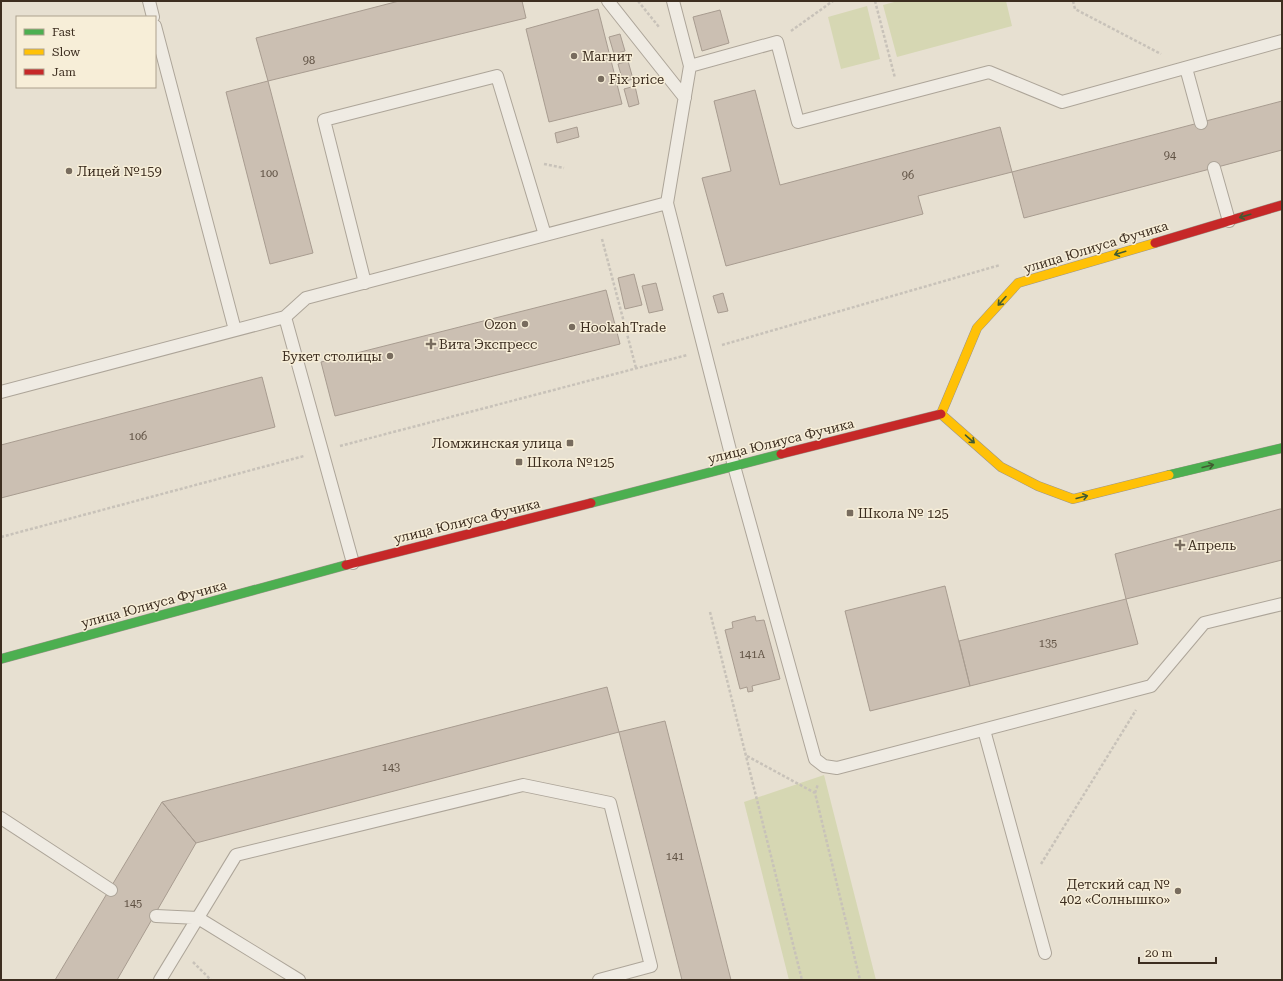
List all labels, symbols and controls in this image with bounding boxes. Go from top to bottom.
legend [16,16,156,88]
text: Fast [52,25,76,39]
text: Slow [52,45,80,59]
place label: Магнит [582,49,632,64]
marker: Магнит [569,51,579,61]
house number: 98 [303,54,315,67]
text: Jam [52,65,76,79]
place label: Fix price [609,72,664,87]
marker: Fix price [596,74,606,84]
house number: 94 [1164,149,1177,162]
place label: Лицей №159 [77,164,162,179]
marker: Лицей №159 [64,166,74,176]
house number: 100 [260,167,278,180]
house number: 96 [902,169,914,182]
one-way arrow [1238,213,1251,220]
street label: улица Юлиуса Фучика [1022,218,1170,276]
one-way arrow [1114,250,1127,257]
one-way arrow [997,296,1007,306]
place label: Ozon [484,317,518,332]
marker: Ozon [520,319,530,329]
place label: HookahTrade [580,320,666,335]
marker: HookahTrade [567,322,577,332]
place label: Вита Экспресс [439,337,537,352]
marker: Вита Экспресс [426,339,436,349]
place label: Букет столицы [282,349,382,364]
marker: Букет столицы [385,351,395,361]
street label: улица Юлиуса Фучика [706,416,856,466]
house number: 106 [129,430,147,443]
one-way arrow [965,435,975,444]
place label: Ломжинская улица [432,436,562,451]
marker: Ломжинская улица [565,438,575,448]
place label: Школа №125 [527,455,615,470]
marker: Школа №125 [514,457,524,467]
one-way arrow [1202,461,1215,469]
one-way arrow [1075,492,1088,500]
street label: улица Юлиуса Фучика [392,496,542,546]
place label: Школа № 125 [858,506,949,521]
marker: Школа № 125 [845,508,855,518]
place label: Апрель [1188,538,1236,553]
marker: Апрель [1175,540,1185,550]
street label: улица Юлиуса Фучика [80,577,228,631]
house number: 135 [1039,637,1057,650]
house number: 141А [739,648,765,661]
house number: 143 [382,761,400,774]
house number: 141 [666,850,684,863]
place label: Детский сад № 402 «Солнышко» [1060,877,1170,907]
marker: Детский сад № 402 «Солнышко» [1173,886,1183,896]
house number: 145 [124,897,142,910]
scale bar [1139,939,1216,965]
text: 20 m [1145,946,1172,960]

